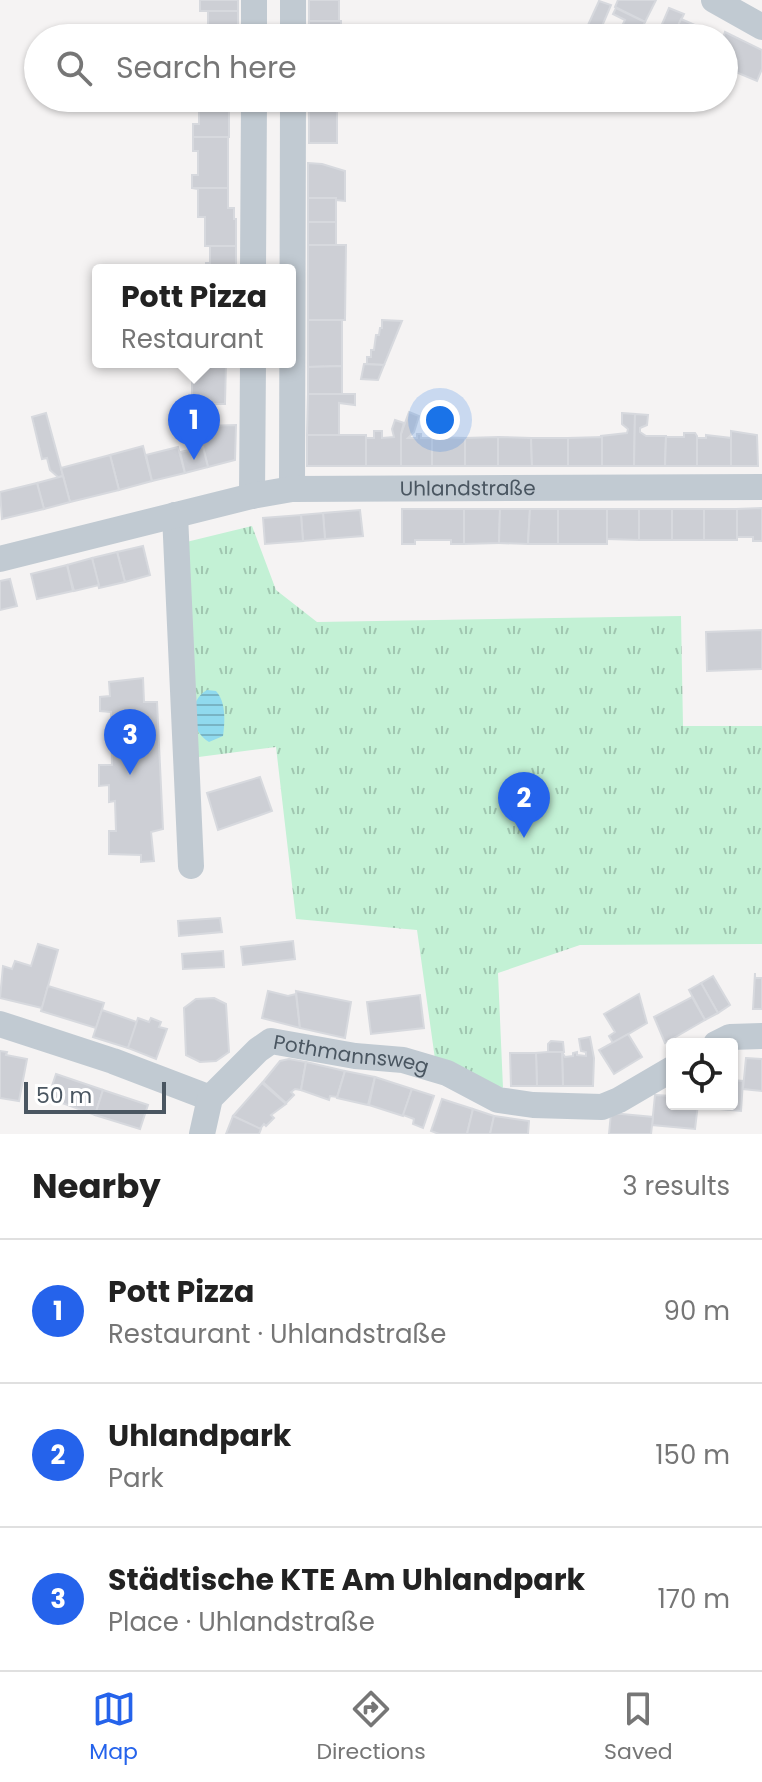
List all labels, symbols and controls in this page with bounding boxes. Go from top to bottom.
search box [24,24,738,112]
icon: search [52,46,96,90]
text: Search here [116,46,297,89]
popup [92,264,296,368]
text: Pott Pizza [121,275,267,318]
text: Restaurant [121,321,263,357]
pin: 1 [168,394,220,460]
your location [420,400,460,440]
street label: Uhlandstraße [400,474,536,503]
pin: 3 [104,709,156,775]
pin: 2 [498,772,550,838]
street label: Pothmannsweg [271,1028,432,1081]
map controls [666,1038,738,1110]
button: locate [666,1038,738,1110]
scale bar [24,1078,166,1114]
text: 50 m [36,1080,92,1111]
text: Nearby [32,1162,161,1210]
text: 3 results [622,1168,730,1204]
text: Pott Pizza [108,1270,254,1313]
text: 1 [53,1293,63,1329]
text: 90 m [664,1293,730,1329]
text: Restaurant · Uhlandstraße [108,1316,446,1352]
text: Uhlandpark [108,1414,291,1457]
text: 2 [51,1437,65,1473]
text: 150 m [655,1437,730,1473]
text: Park [108,1460,164,1496]
text: Städtische KTE Am Uhlandpark [108,1558,585,1601]
text: 3 [50,1581,66,1617]
text: 170 m [657,1581,730,1617]
text: Place · Uhlandstraße [108,1604,375,1640]
tab: Map [89,1687,138,1768]
tab: Directions [316,1687,426,1768]
tab: Saved [604,1687,673,1768]

